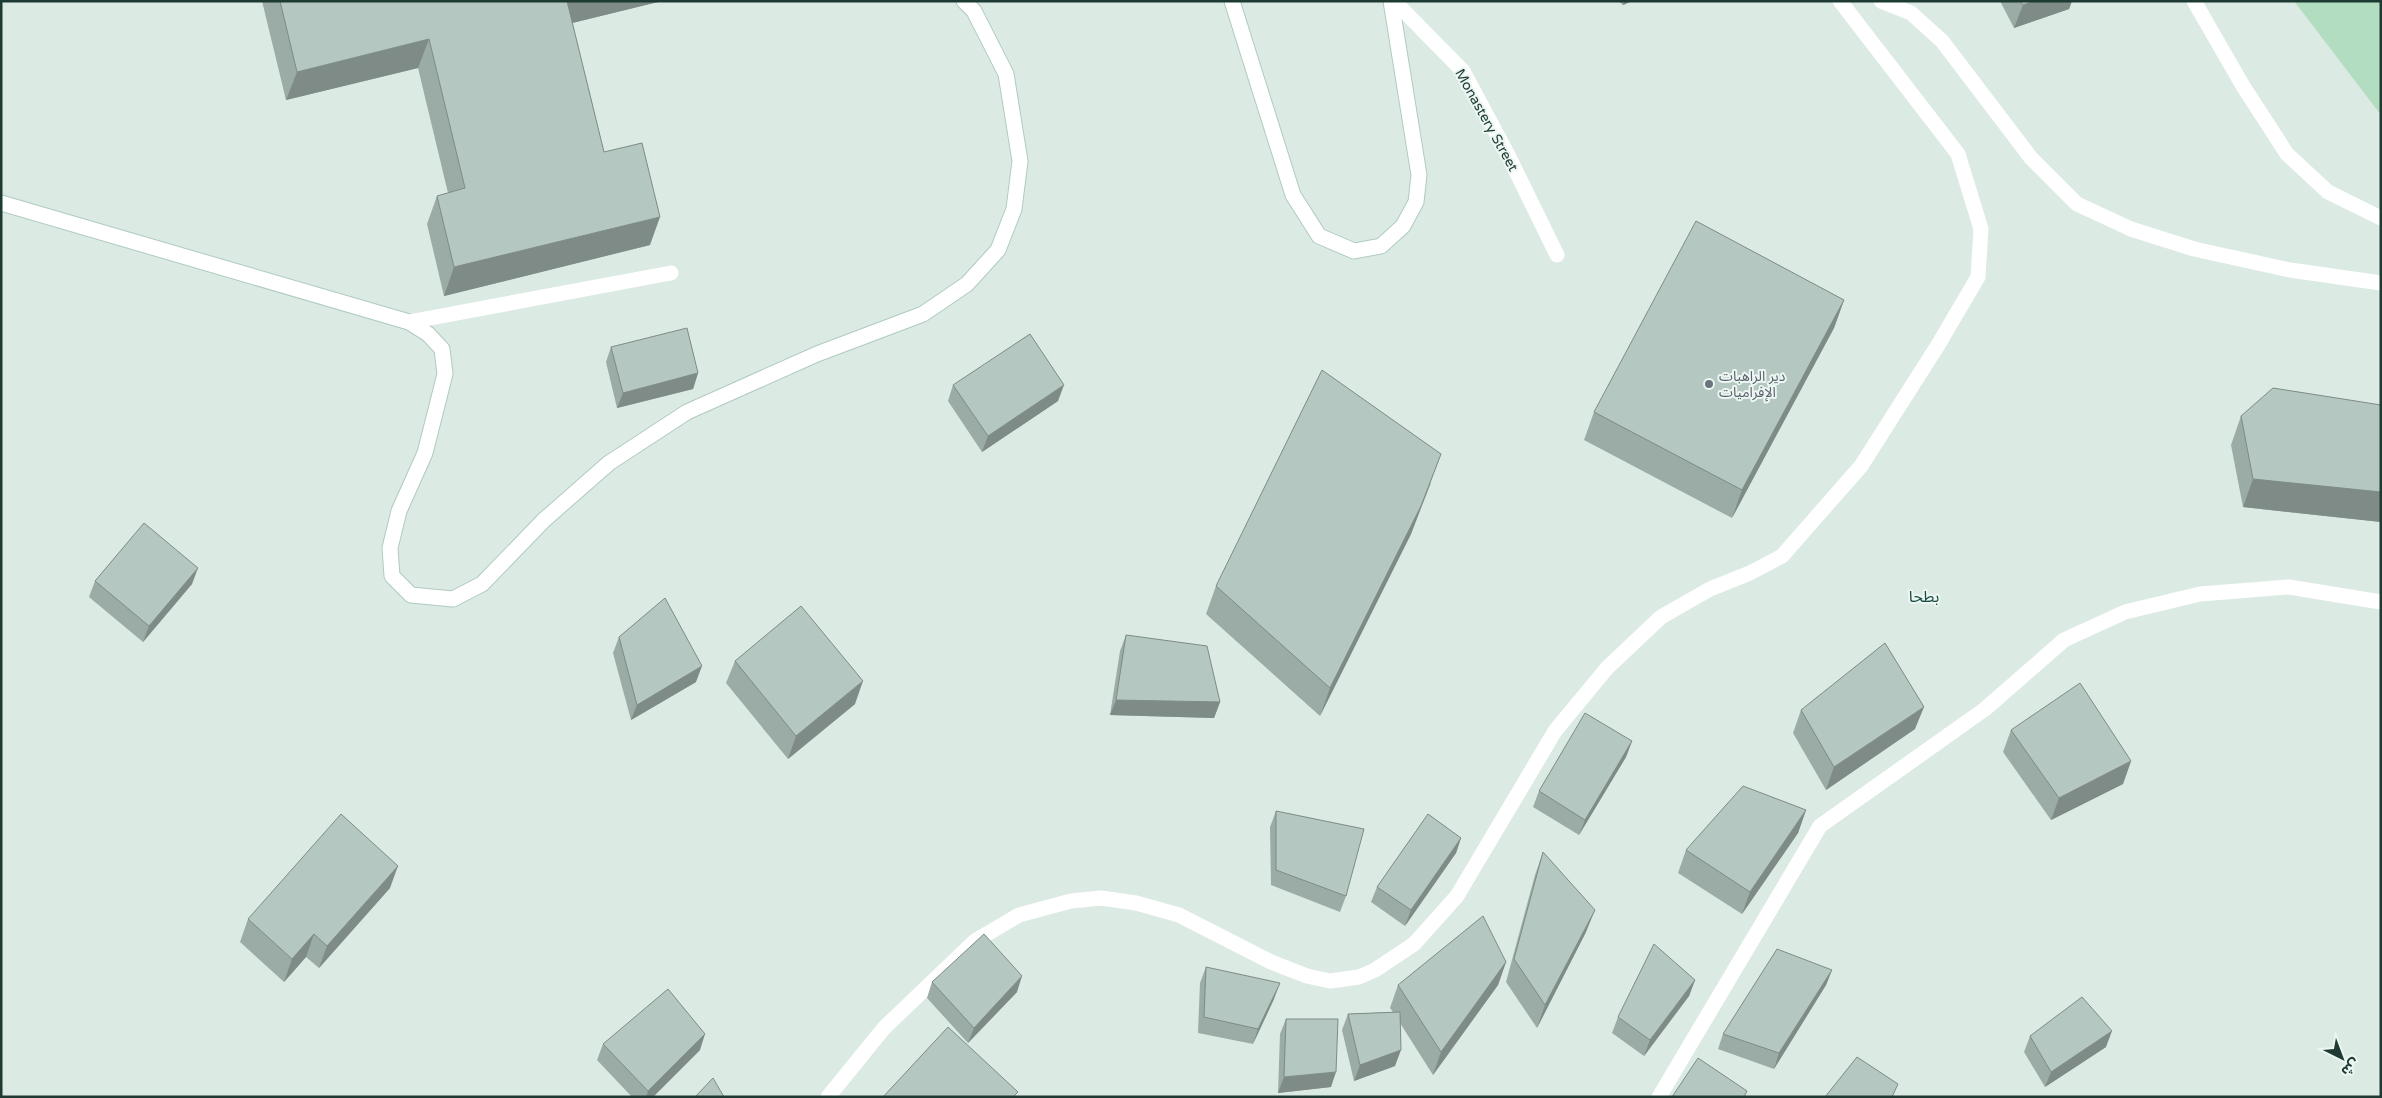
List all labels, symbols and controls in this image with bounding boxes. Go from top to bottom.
street label: Monastery Street [1451,66,1522,175]
place label: دير الراهبات الإفراميات [1719,368,1786,402]
marker: دير الراهبات الإفراميات [1703,378,1715,390]
district label: بطحا [1909,587,1939,607]
north arrow [2317,1033,2367,1083]
text: ش [2338,1055,2363,1080]

